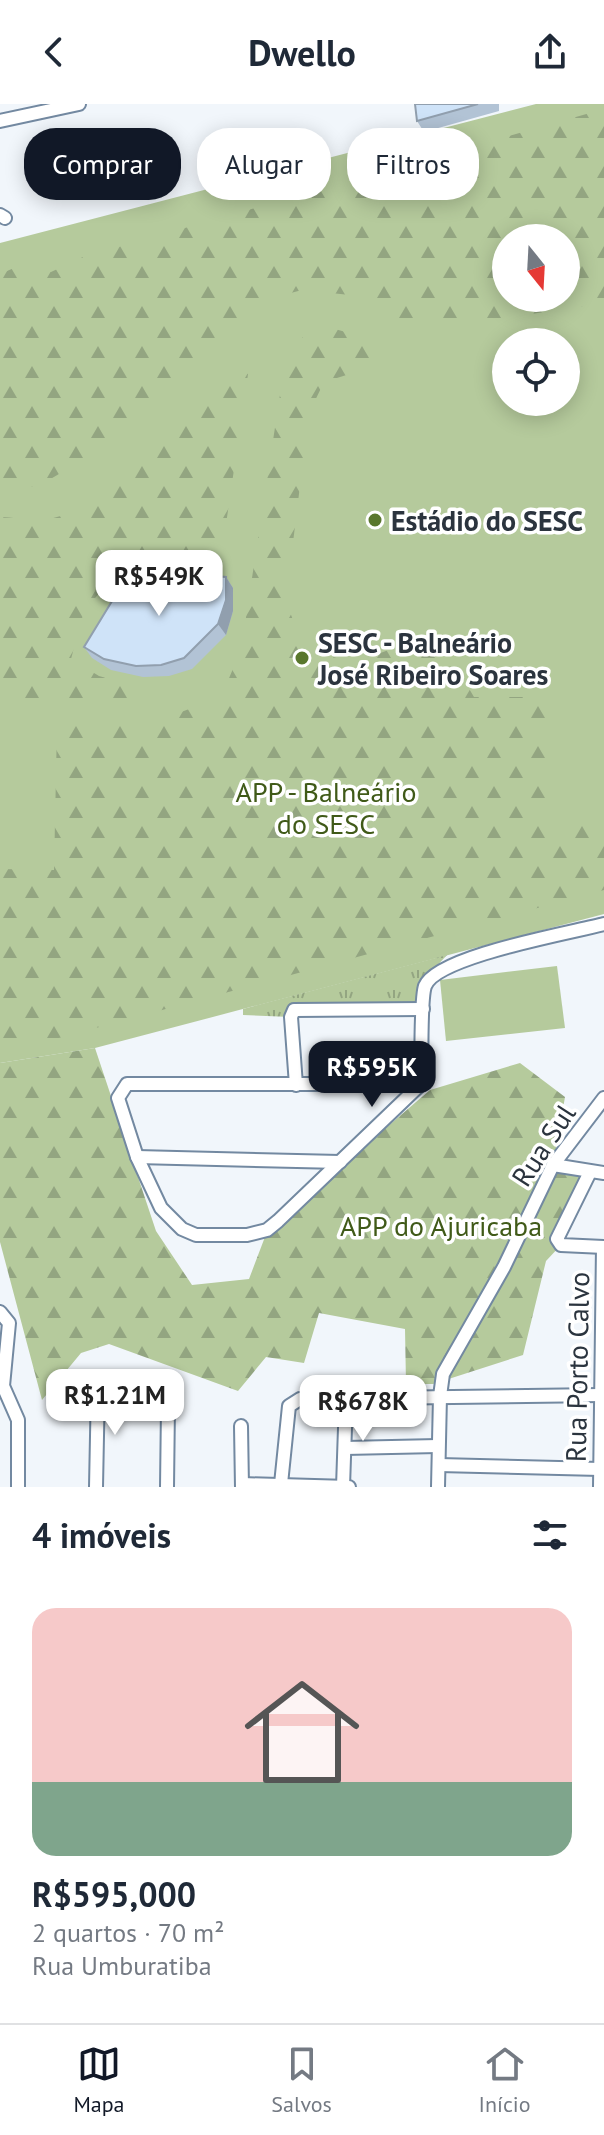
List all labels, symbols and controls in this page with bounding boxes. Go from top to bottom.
text: Dwello [248,29,356,76]
icon: back [32,30,76,74]
icon: share [528,30,572,74]
chip: Comprar [24,128,181,200]
chip: Alugar [197,128,331,200]
chip: Filtros [347,128,479,200]
north arrow [492,224,580,312]
map controls [492,224,580,416]
button: locate [492,328,580,416]
place label: Estádio do SESC [391,502,583,539]
marker: Estádio do SESC [366,511,384,529]
pin: R$549K [94,550,224,618]
text: R$549K [114,559,204,592]
place label: SESC - Balneário José Ribeiro Soares [317,624,548,693]
marker: SESC - Balneário José Ribeiro Soares [293,649,311,667]
park label: APP - Balneário do SESC [236,773,417,842]
pin: R$595K [307,1041,437,1109]
text: R$595K [327,1050,417,1083]
street label: Rua Sul [503,1097,583,1193]
park label: APP do Ajuricaba [340,1207,542,1244]
street label: Rua Porto Calvo [557,1272,597,1462]
pin: R$1.21M [41,1369,189,1437]
pin: R$678K [298,1375,428,1443]
text: R$1.21M [64,1378,166,1411]
text: R$678K [318,1384,408,1417]
text: 4 imóveis [32,1513,171,1557]
icon: filters [528,1513,572,1557]
icon: home [230,1660,374,1804]
text: R$595,000 [32,1872,196,1916]
text: 2 quartos · 70 m² [32,1916,224,1949]
text: Rua Umburatiba [32,1949,212,1982]
tab: Mapa [73,2042,125,2118]
tab: Salvos [271,2042,332,2118]
tab: Início [479,2042,531,2118]

